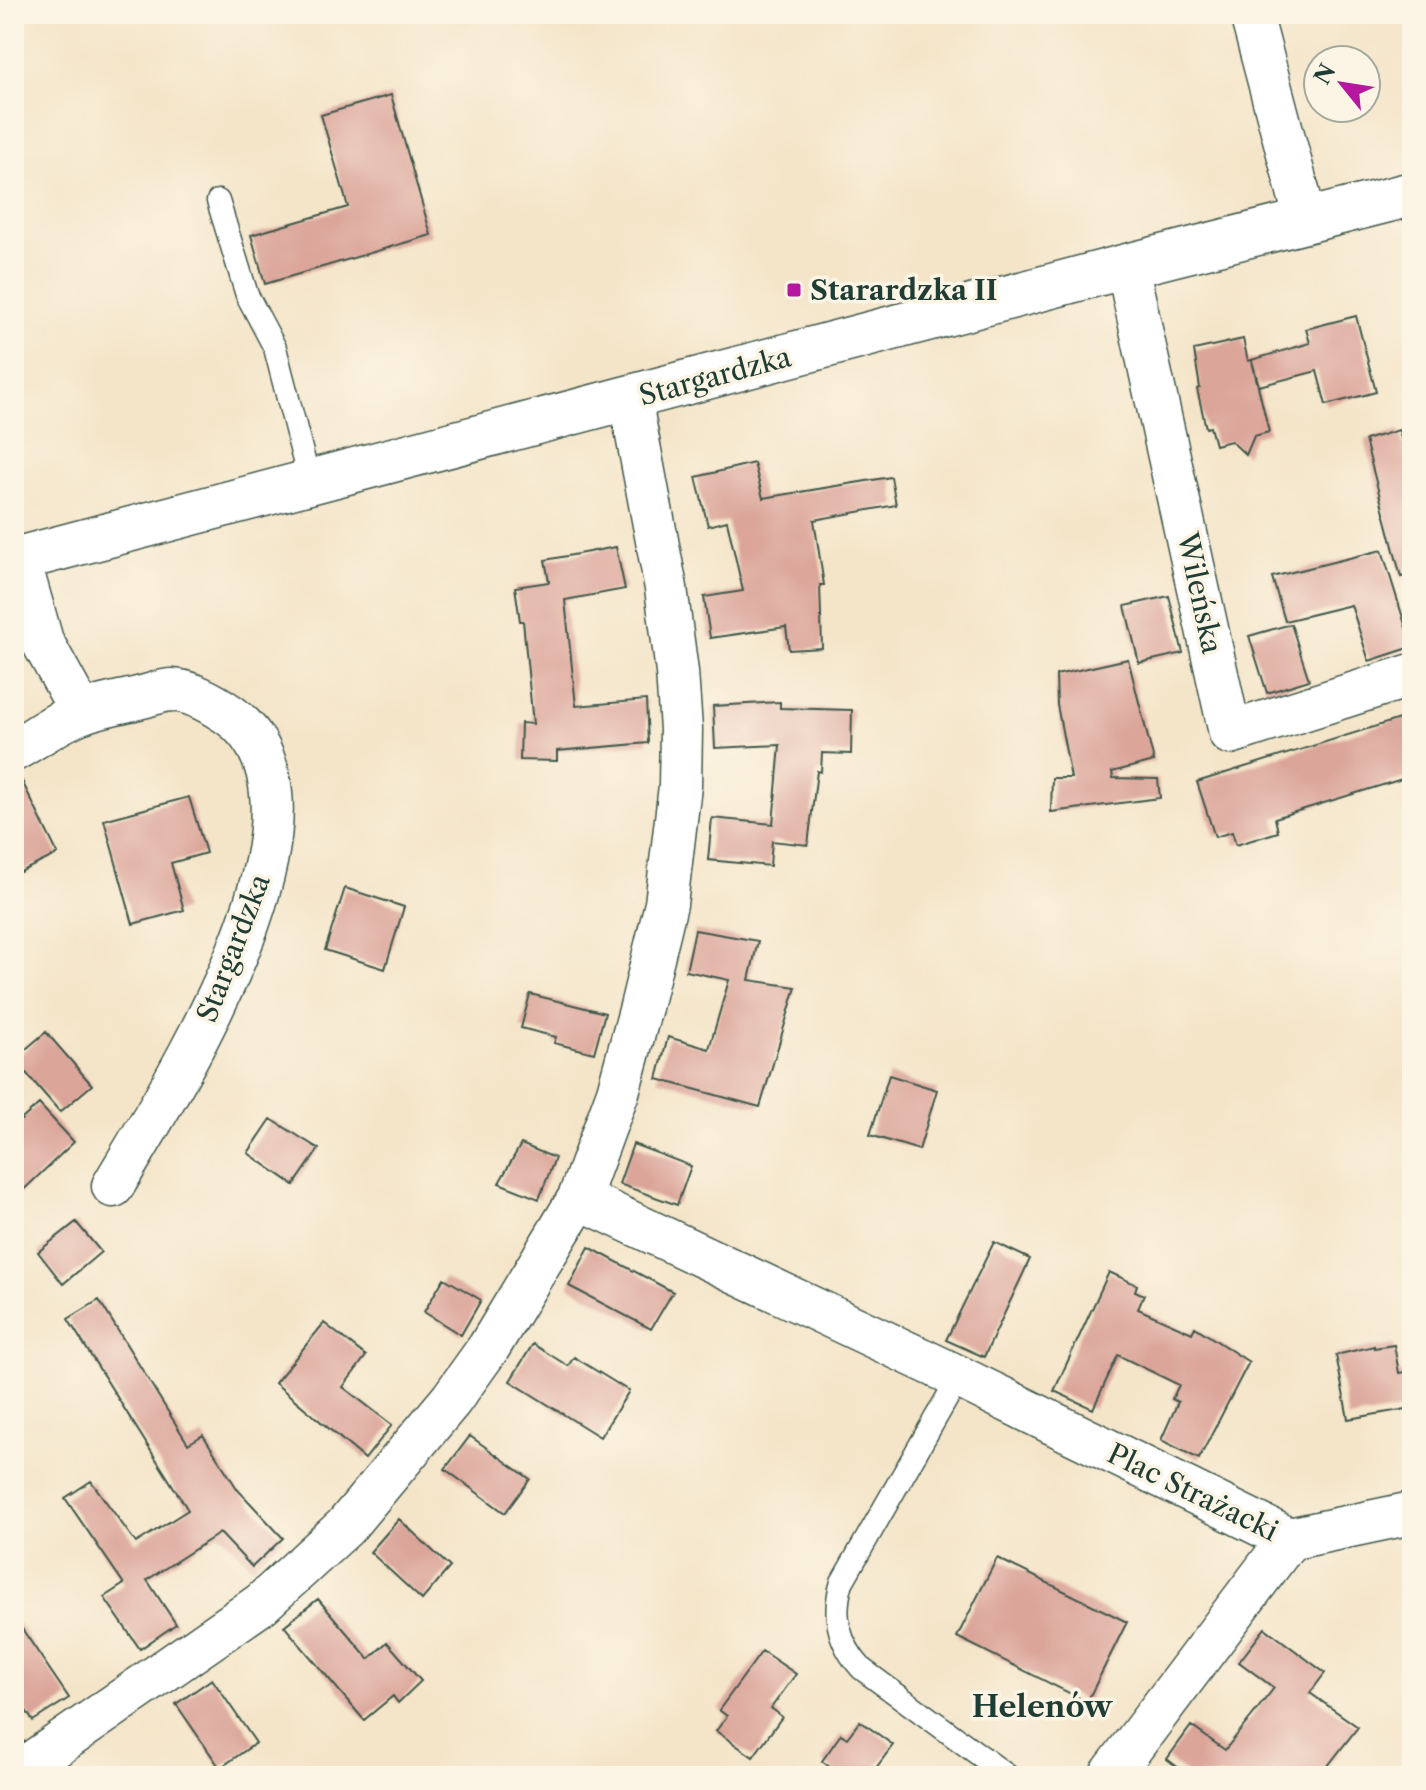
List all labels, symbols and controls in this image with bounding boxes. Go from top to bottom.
north arrow [1302,44,1382,124]
text: N [1309,59,1342,89]
place label: Starardzka II [810,273,997,307]
marker: Starardzka II [785,281,803,299]
street label: Stargardzka [635,339,795,413]
street label: Wileńska [1170,528,1229,657]
street label: Stargardzka [189,869,277,1027]
street label: Plac Strażacki [1102,1436,1284,1548]
district label: Helenów [972,1688,1114,1725]

